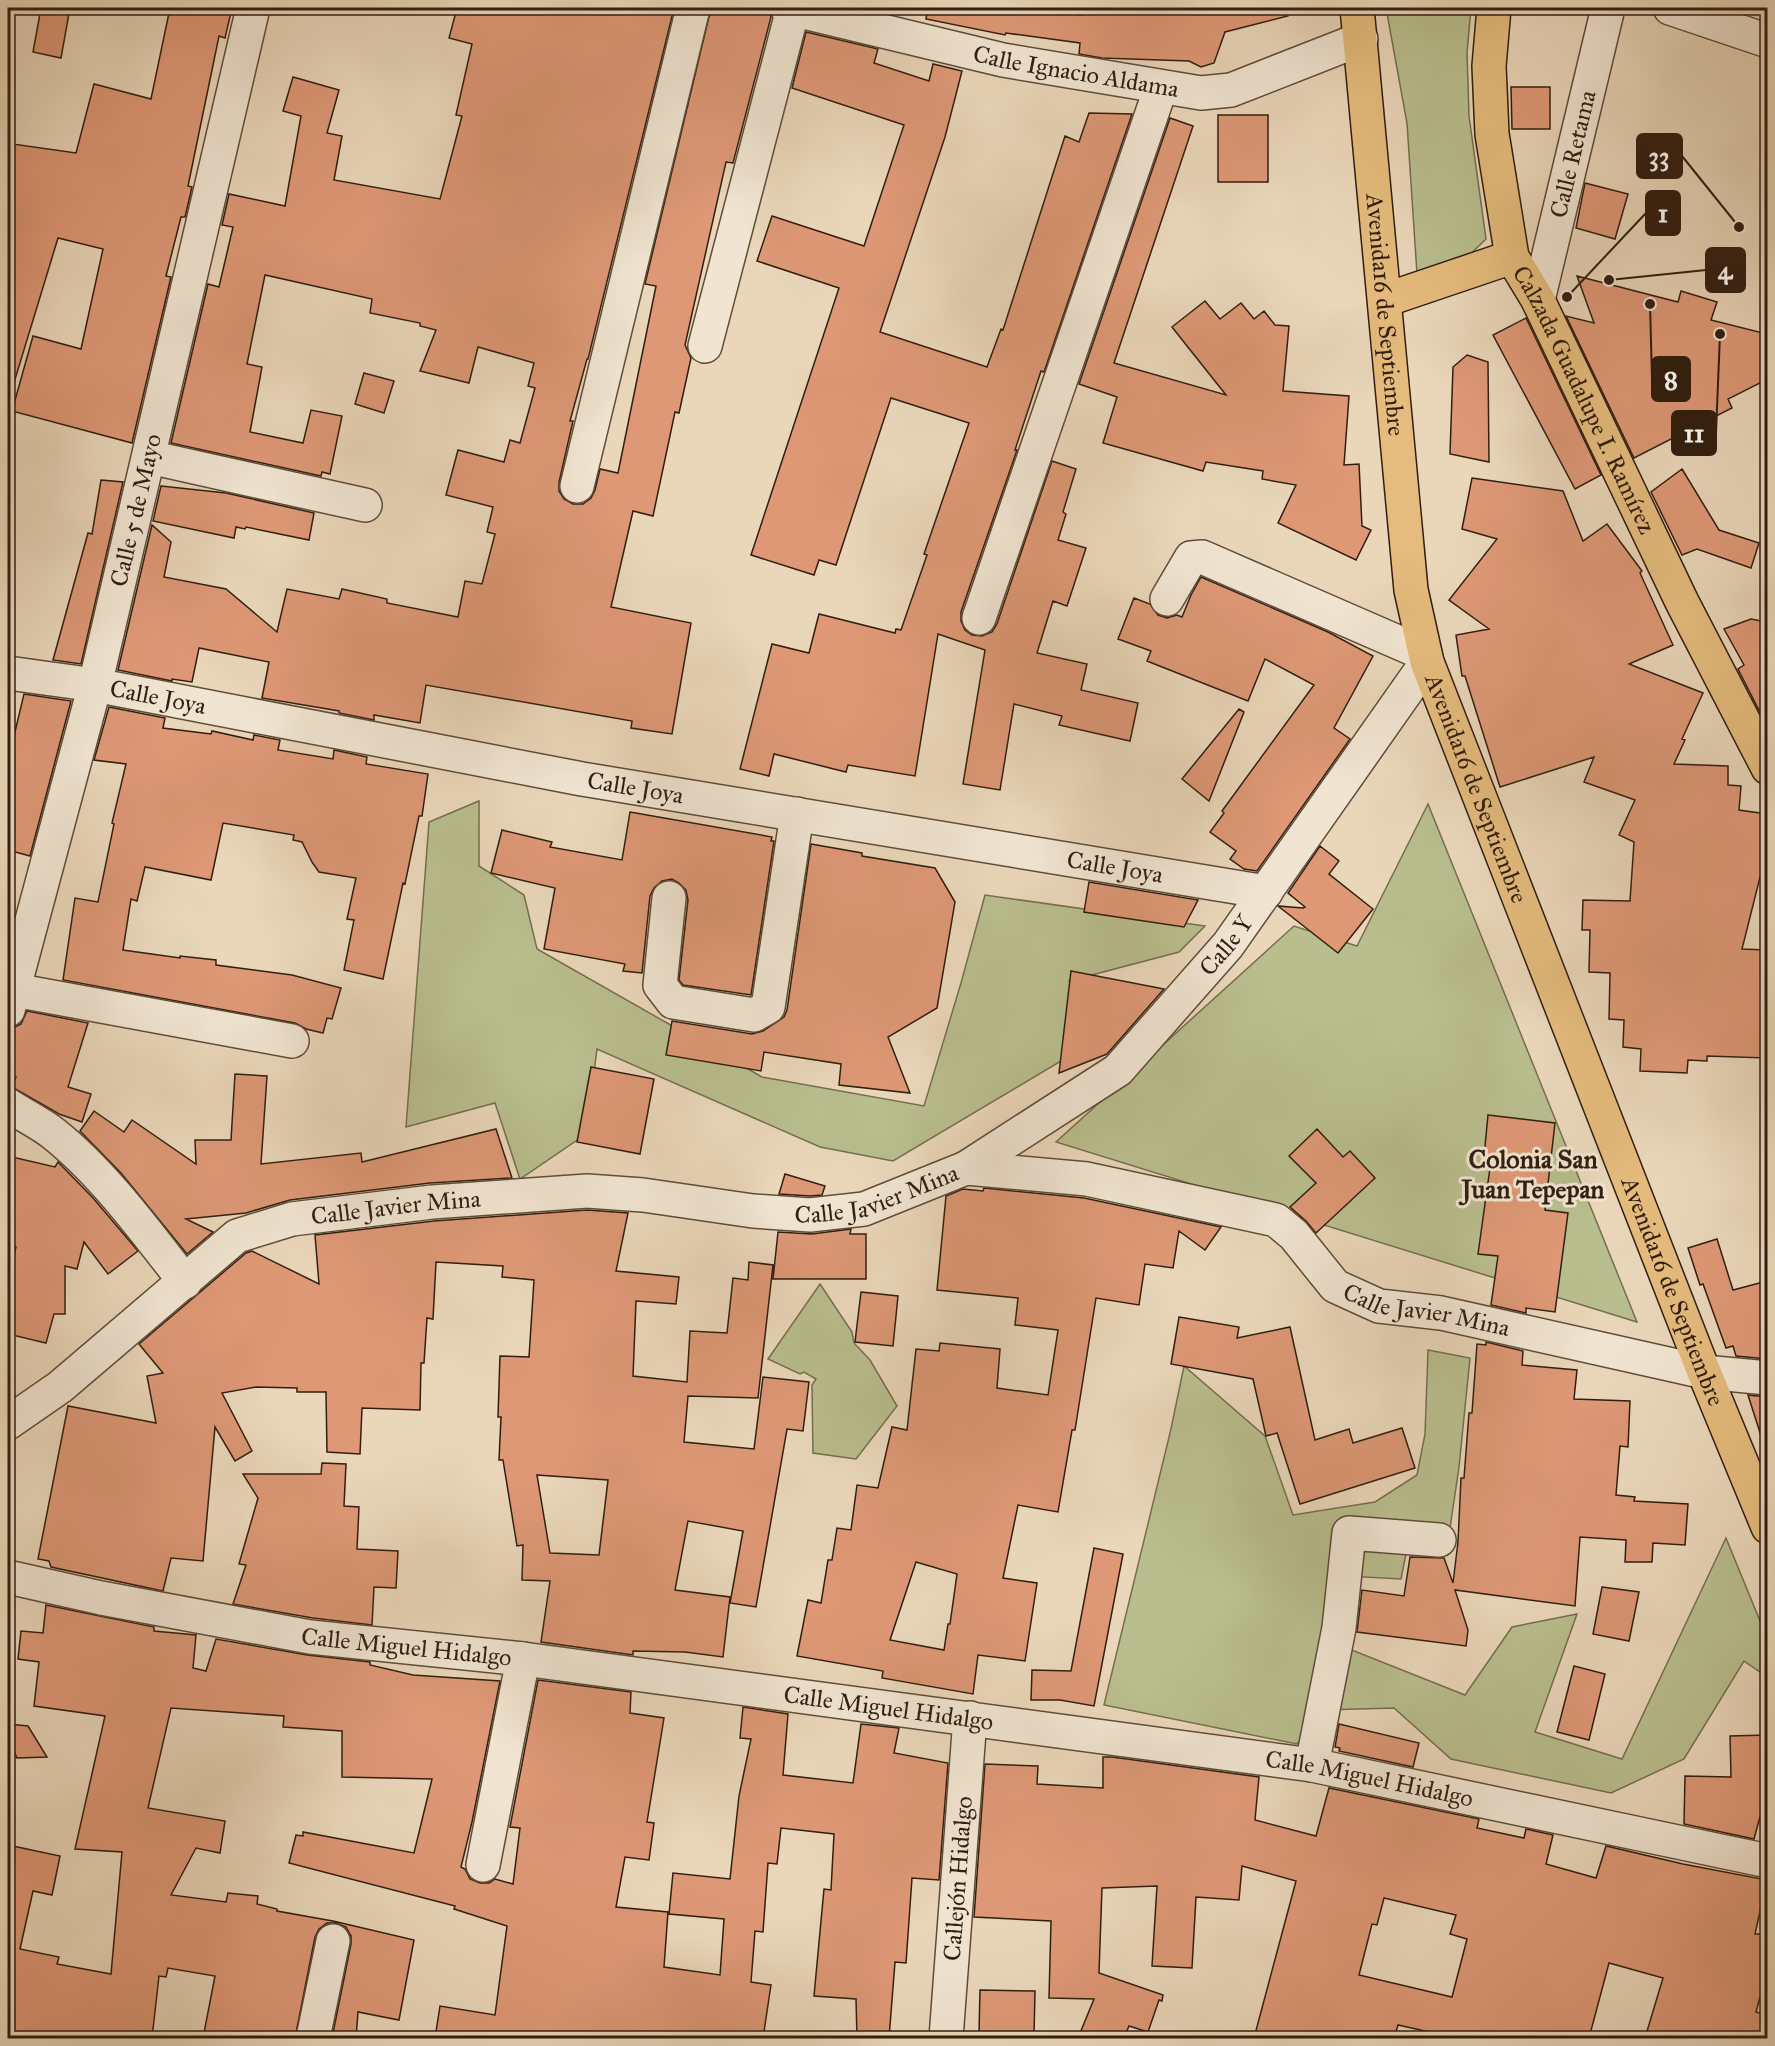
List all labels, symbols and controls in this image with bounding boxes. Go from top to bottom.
street label: Calle Ignacio Aldama [970,38,1182,104]
street label: Calle Retama [1543,86,1603,221]
callout: 33 [1637,134,1682,178]
text: 33 [1649,140,1669,172]
street label: Avenida16 de Septiembre [1359,191,1412,437]
callout: 1 [1646,191,1680,235]
text: 1 [1658,197,1668,229]
callout: 4 [1706,248,1745,292]
text: 4 [1718,254,1734,286]
street label: Calzada Guadalupe I. Ramírez [1506,260,1662,539]
callout: 8 [1652,357,1690,401]
text: 8 [1664,364,1678,396]
callout: 11 [1672,411,1716,455]
text: 11 [1684,417,1704,449]
street label: Calle 5 de Mayo [103,431,168,590]
street label: Avenida16 de Septiembre [1418,669,1535,907]
street label: Calle Joya [107,673,209,721]
street label: Calle Joya [585,765,687,811]
street label: Calle Joya [1065,844,1166,890]
street label: Calle Y [1193,908,1260,982]
district label: Colonia San Juan Tepepan [1459,1143,1604,1206]
street label: Calle Javier Mina [793,1157,964,1230]
street label: Avenida16 de Septiembre [1614,1172,1731,1410]
street label: Calle Javier Mina [309,1184,483,1232]
street label: Calle Javier Mina [1338,1277,1514,1343]
street label: Calle Miguel Hidalgo [299,1621,513,1673]
street label: Calle Miguel Hidalgo [782,1679,995,1737]
street label: Calle Miguel Hidalgo [1264,1744,1476,1814]
street label: Callejón Hidalgo [937,1795,979,1962]

